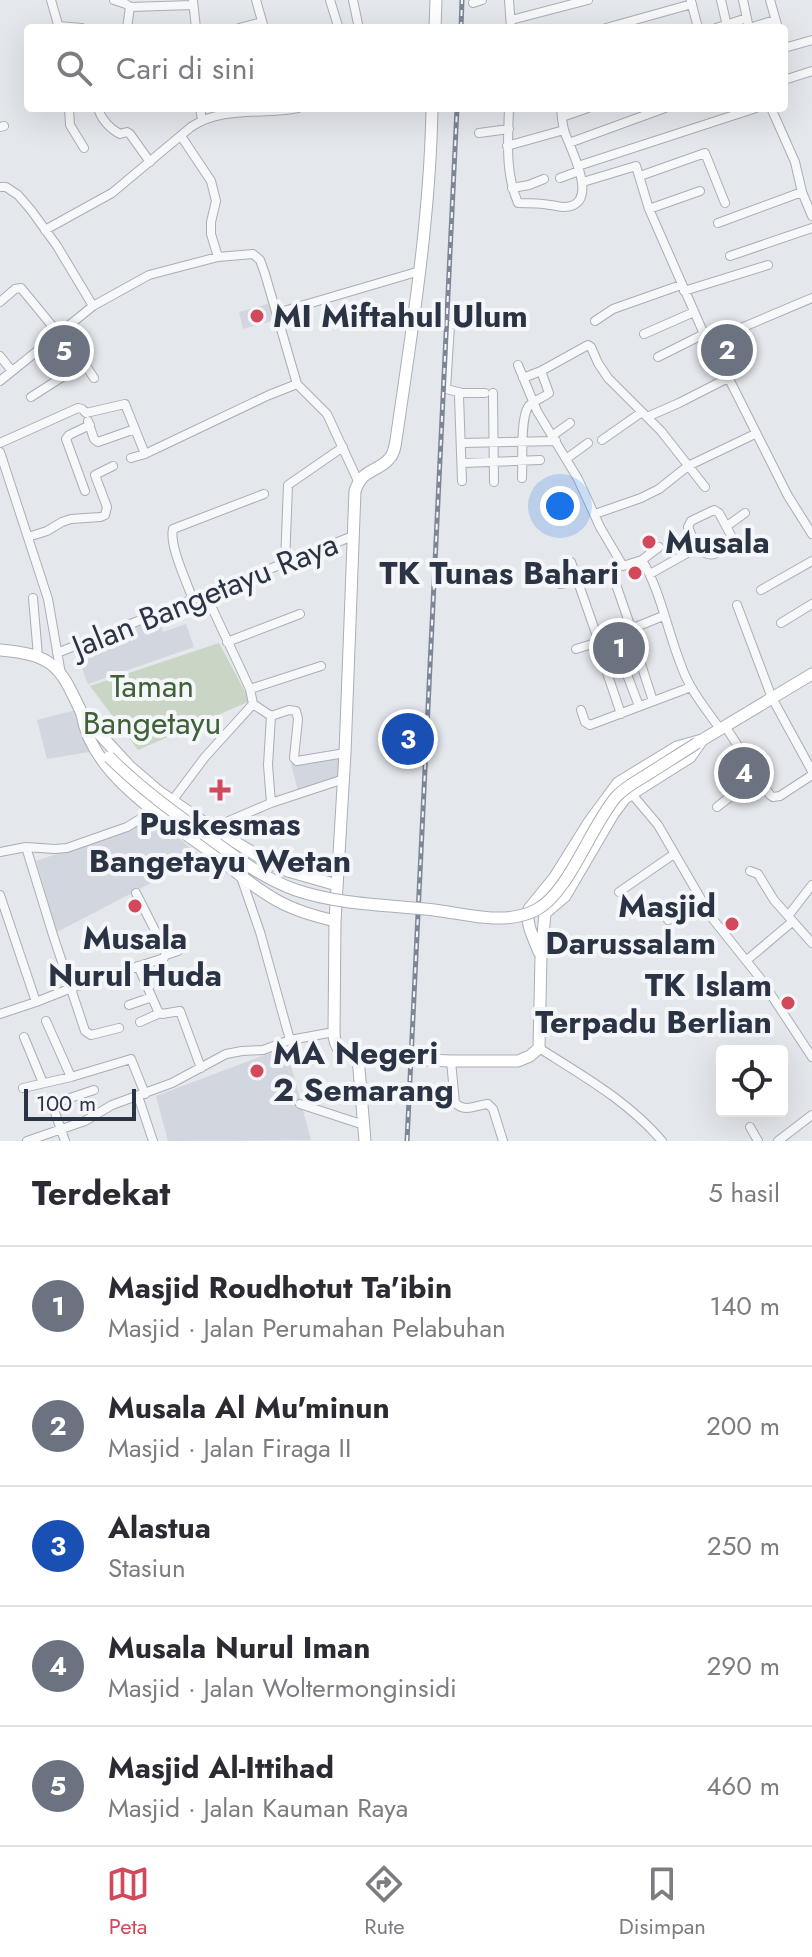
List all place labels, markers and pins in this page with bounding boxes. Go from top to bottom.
place label: MI Miftahul Ulum [273,293,528,339]
marker: MI Miftahul Ulum [248,307,266,325]
pin: 2 [701,320,753,380]
pin: 5 [38,321,90,381]
place label: Musala [665,519,770,565]
marker: Musala [640,533,658,551]
place label: TK Tunas Bahari [380,550,619,596]
marker: TK Tunas Bahari [626,564,644,582]
pin: 1 [593,618,645,678]
pin: 3 [382,709,434,769]
pin: 4 [718,743,770,803]
marker: Puskesmas Bangetayu Wetan [209,779,231,801]
place label: Puskesmas Bangetayu Wetan [89,801,351,884]
place label: Masjid Darussalam [545,883,716,966]
marker: Musala Nurul Huda [126,897,144,915]
place label: Musala Nurul Huda [48,915,222,998]
marker: Masjid Darussalam [723,915,741,933]
place label: TK Islam Terpadu Berlian [535,962,772,1045]
marker: TK Islam Terpadu Berlian [779,994,797,1012]
place label: MA Negeri 2 Semarang [273,1030,454,1113]
marker: MA Negeri 2 Semarang [248,1062,266,1080]

